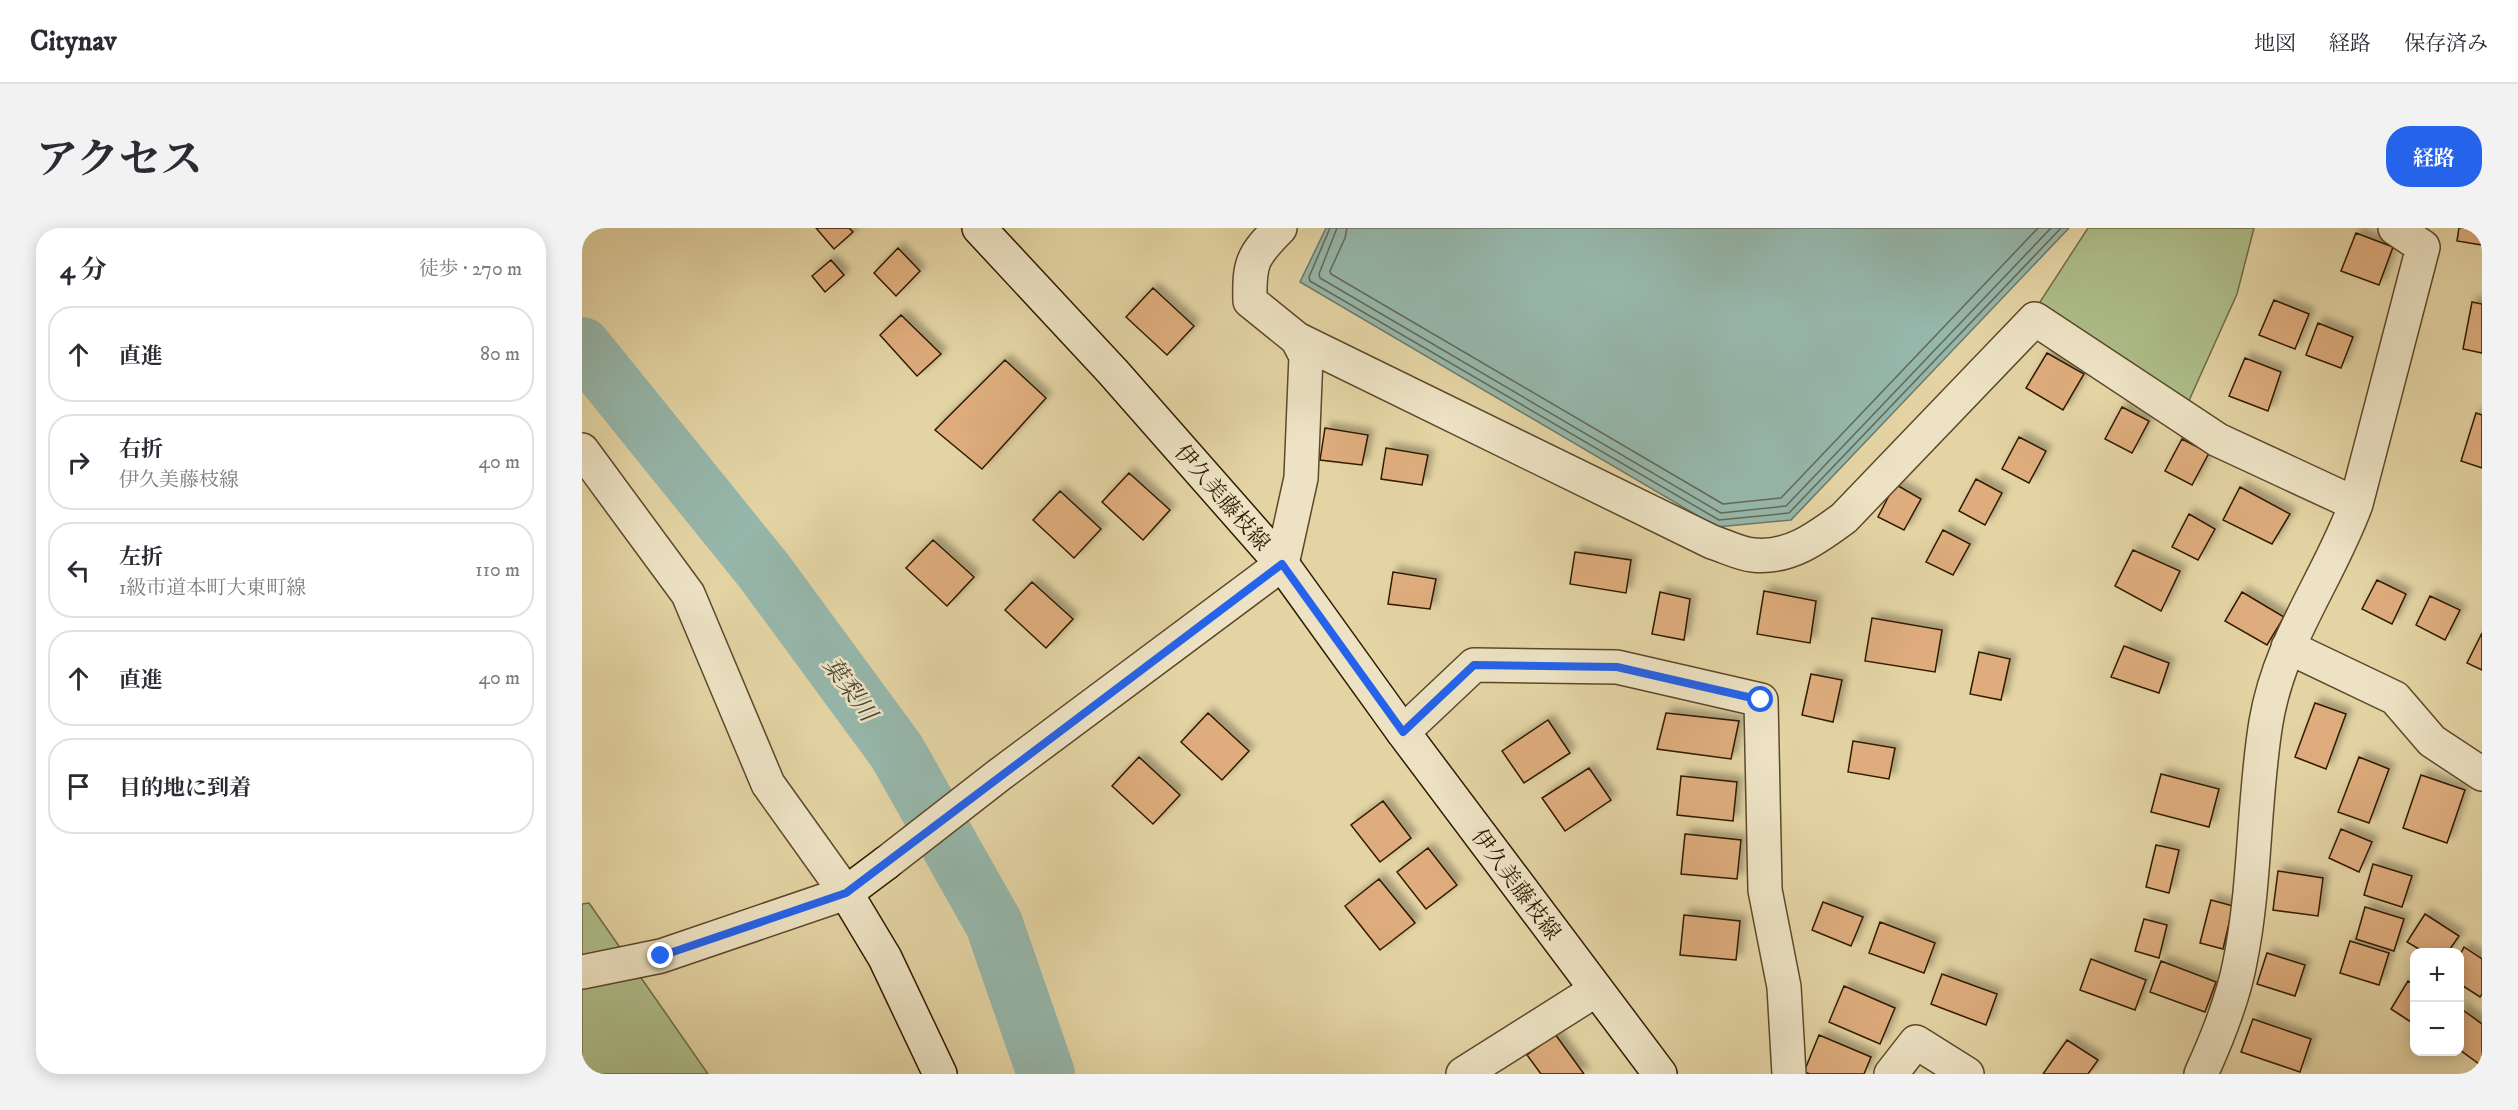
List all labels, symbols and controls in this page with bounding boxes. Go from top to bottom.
text: Citynav [30,24,117,59]
text: 地図 [2254,31,2296,57]
text: 経路 [2329,31,2371,57]
text: 保存済み [2404,31,2488,57]
button: 経路 [2386,126,2482,187]
text: アクセス [36,135,203,187]
text: 4 分 [60,254,107,287]
text: 徒歩 · 270 m [419,257,522,282]
icon: ahead [62,338,95,371]
text: 80 m [480,342,520,367]
text: 直進 [119,343,163,370]
text: 右折 [119,436,163,463]
street label: 伊久美藤枝線 [1168,439,1275,557]
icon: right [62,446,95,479]
text: 40 m [478,450,520,475]
text: 伊久美藤枝線 [119,468,239,493]
text: 左折 [119,544,163,571]
icon: left [62,554,95,587]
text: 110 m [475,558,520,583]
text: 1級市道本町大東町線 [119,576,306,601]
water label: 葉梨川 [816,652,884,730]
icon: ahead [62,662,95,695]
text: 40 m [478,666,520,691]
text: 直進 [119,667,163,694]
route start [1747,686,1773,712]
icon: arrive [62,770,95,803]
text: 目的地に到着 [119,775,251,802]
street label: 伊久美藤枝線 [1465,824,1566,946]
route end [647,942,673,968]
map controls [2410,948,2464,1056]
button: + [2410,948,2464,1002]
button: − [2410,1002,2464,1056]

